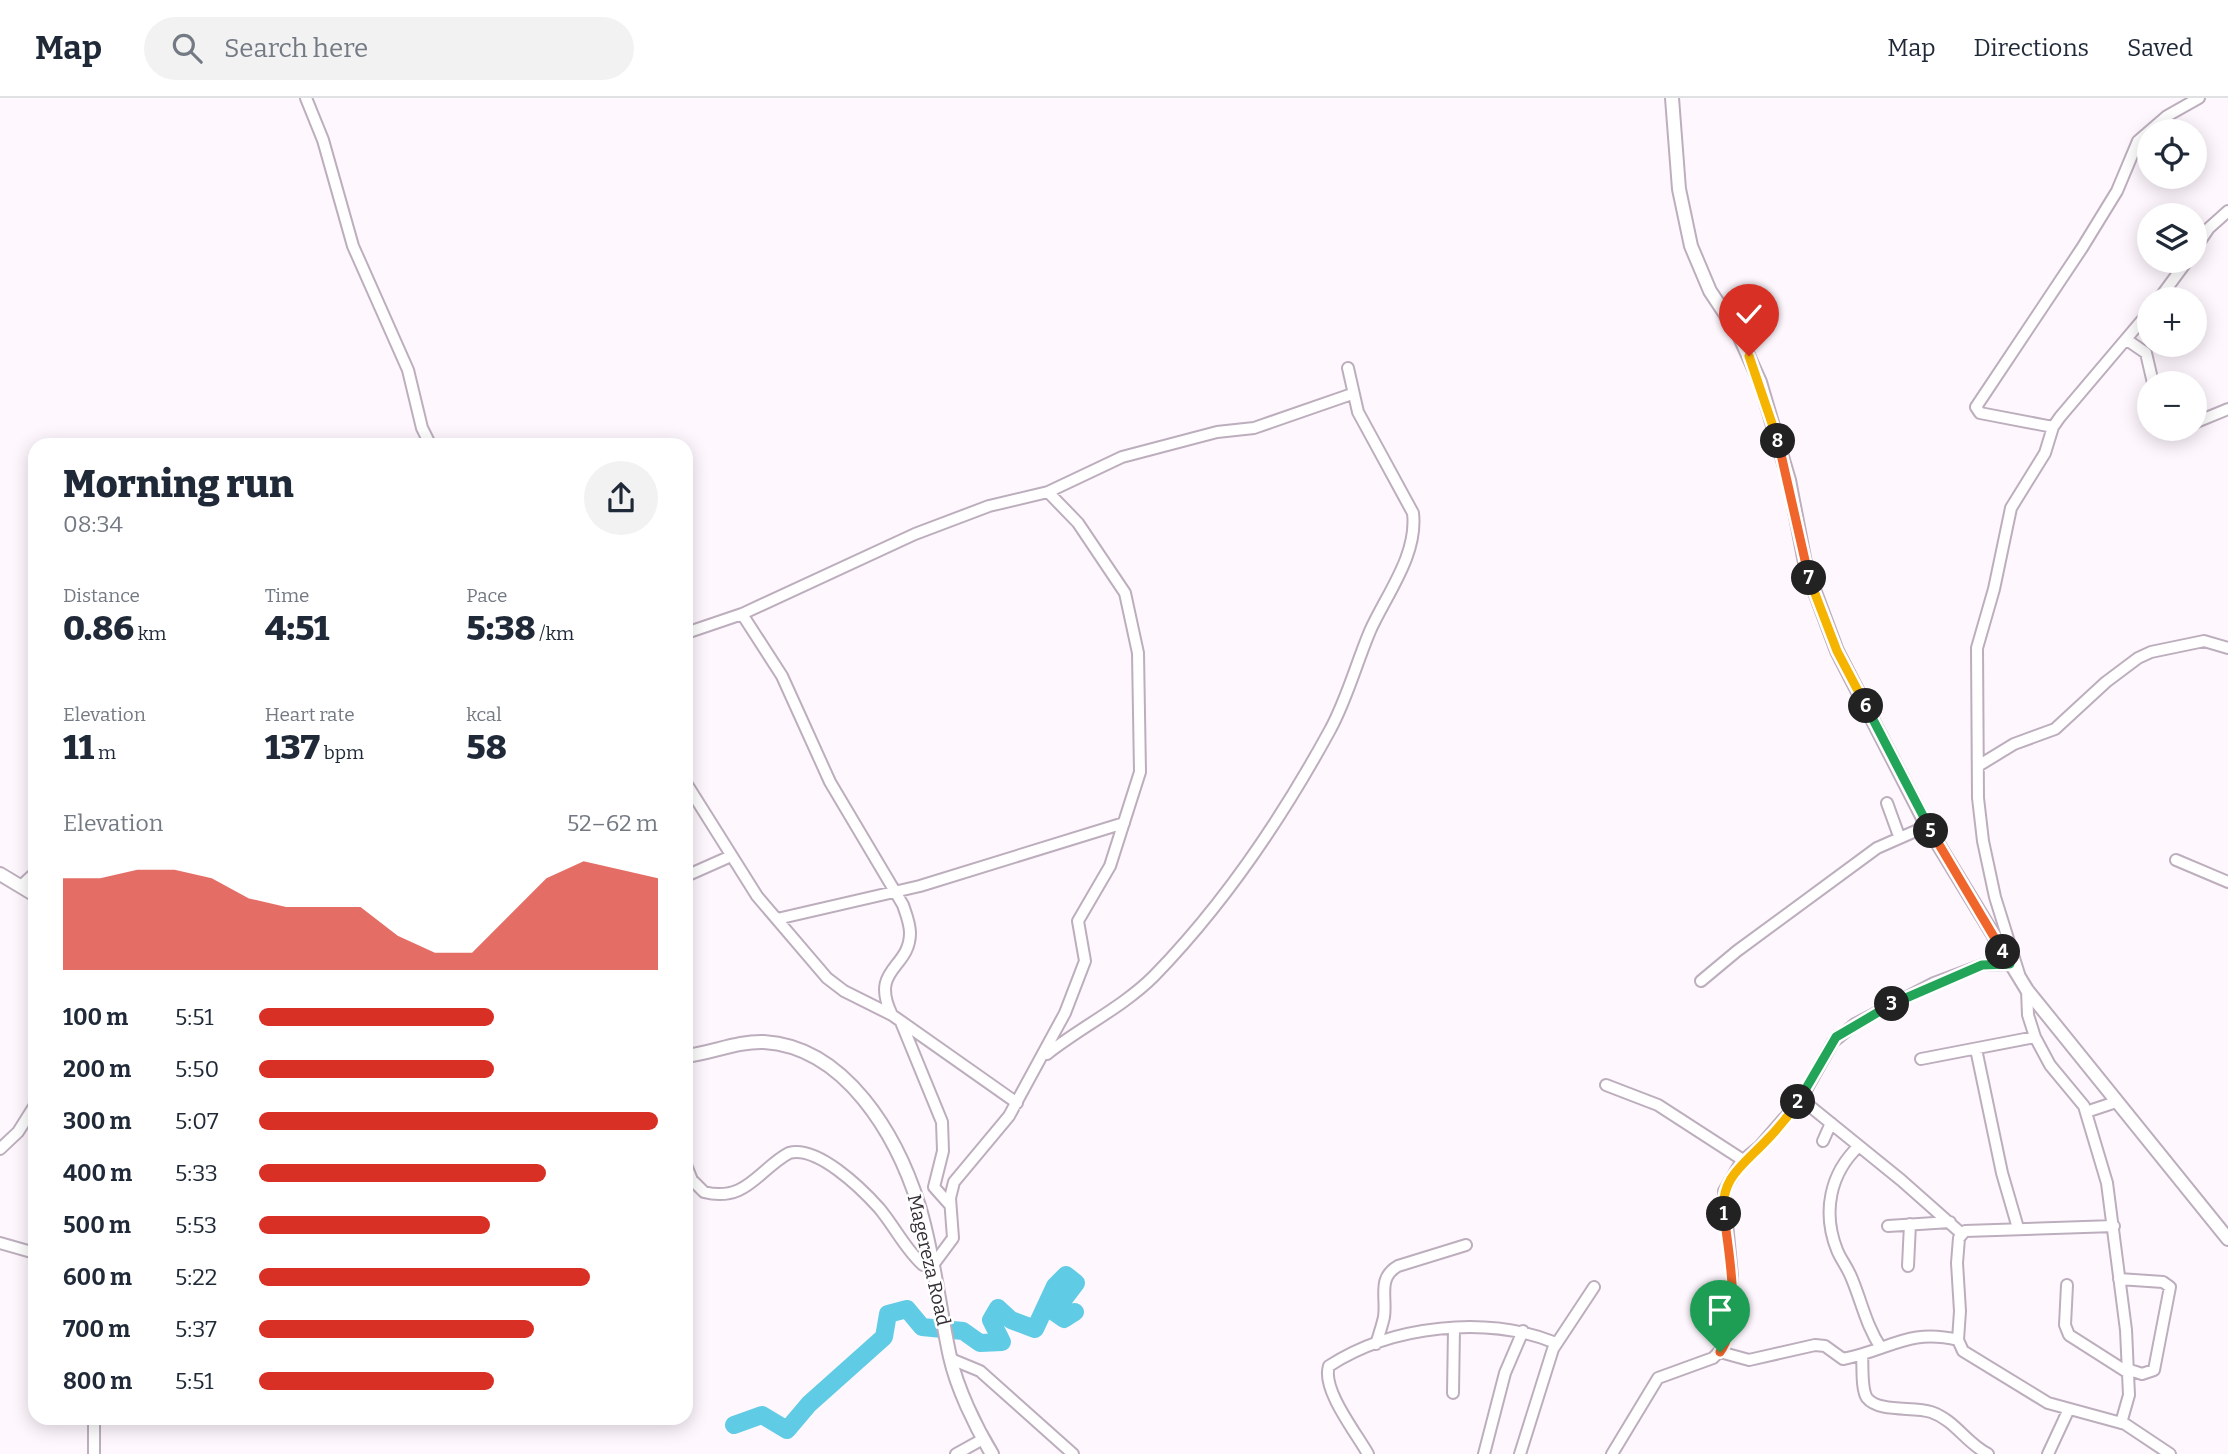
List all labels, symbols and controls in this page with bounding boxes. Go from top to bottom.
search box [144,17,634,80]
text: Map [35,28,102,68]
icon: search [168,29,206,67]
text: Search here [224,33,368,64]
text: Map [1887,34,1936,62]
text: Directions [1974,34,2089,62]
text: Saved [2127,34,2193,62]
map controls [2137,119,2207,441]
button: locate [2137,119,2207,189]
button: layers [2137,203,2207,273]
pin [1719,284,1779,356]
button: + [2137,287,2207,357]
icon: check [1730,295,1768,333]
button: − [2137,371,2207,441]
pin: 8 [1760,424,1796,458]
text: 8 [1772,429,1783,452]
text: Morning run [63,461,294,507]
button: share [584,461,658,535]
text: 08:34 [63,510,123,538]
pin: 7 [1792,560,1826,596]
text: 7 [1803,566,1814,589]
text: Distance [63,584,140,607]
text: Time [265,584,310,607]
text: Pace [466,584,507,607]
text: 0.86 [63,607,134,649]
text: 4:51 [265,607,329,649]
text: 5:38 [466,607,536,649]
text: km [134,622,166,645]
text: /km [536,622,574,645]
pin: 6 [1848,688,1884,724]
text: 6 [1860,694,1871,717]
text: Elevation [63,703,146,726]
text: Heart rate [265,703,355,726]
text: kcal [466,703,502,726]
text: 11 [63,726,94,768]
text: 137 [265,726,320,768]
text: 58 [466,726,507,768]
text: m [94,741,116,764]
text: bpm [320,741,364,764]
text: Elevation [63,809,163,837]
text: 52–62 m [567,809,658,837]
pin: 5 [1913,814,1948,848]
text: 5 [1925,819,1936,842]
pin: 4 [1986,934,2021,970]
text: 4 [1997,940,2008,963]
pin: 3 [1874,986,1910,1021]
text: 3 [1886,992,1897,1015]
text: 100 m [63,1003,128,1031]
text: 5:51 [175,1003,214,1031]
text: 200 m [63,1055,131,1083]
text: 5:50 [175,1055,219,1083]
pin: 2 [1780,1084,1815,1119]
text: 2 [1792,1090,1803,1113]
text: 300 m [63,1107,132,1135]
text: 5:07 [175,1107,218,1135]
text: 400 m [63,1159,132,1187]
text: 5:33 [175,1159,218,1187]
street label: Magereza Road [903,1192,955,1328]
pin: 1 [1706,1196,1742,1232]
text: 1 [1719,1202,1728,1225]
text: 500 m [63,1211,131,1239]
text: 5:53 [175,1211,217,1239]
text: 600 m [63,1263,132,1291]
text: 5:22 [175,1263,217,1291]
pin [1690,1280,1750,1352]
icon: arrive [1701,1291,1739,1329]
text: 700 m [63,1315,130,1343]
text: 5:37 [175,1315,217,1343]
text: 800 m [63,1367,132,1395]
text: 5:51 [175,1367,214,1395]

